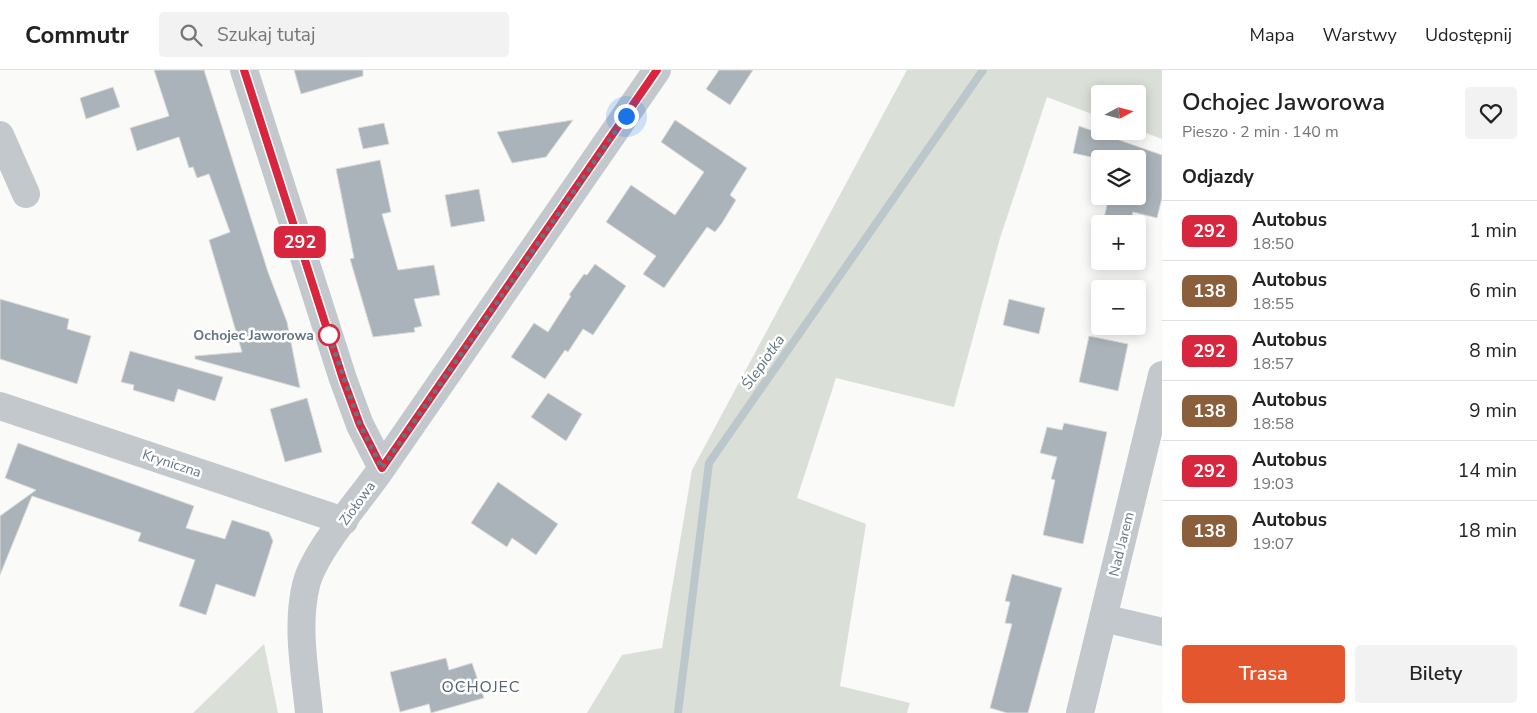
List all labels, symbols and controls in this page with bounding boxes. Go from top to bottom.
search box [159,12,509,57]
text: Commutr [25,19,129,51]
icon: search [177,21,205,49]
text: Szukaj tutaj [217,22,315,48]
text: Mapa [1250,23,1294,47]
text: Warstwy [1322,23,1397,47]
text: Udostępnij [1425,23,1512,47]
north arrow [1091,85,1146,140]
map controls [1091,85,1146,335]
text: Ochojec Jaworowa [1182,86,1385,118]
button: heart [1465,87,1517,139]
your location [614,104,639,129]
text: Pieszo · 2 min · 140 m [1182,121,1339,143]
button: layers [1091,150,1146,205]
text: Odjazdy [1182,164,1254,190]
text: Autobus [1252,207,1327,233]
button: + [1091,215,1146,270]
text: 1 min [1469,218,1517,244]
text: 292 [1193,219,1226,243]
line badge: 292 [271,226,329,258]
text: 292 [284,230,316,254]
text: 18:50 [1252,233,1294,255]
text: Autobus [1252,267,1327,293]
text: 6 min [1469,278,1517,304]
text: 138 [1193,279,1226,303]
button: − [1091,280,1146,335]
text: 18:55 [1252,293,1294,315]
marker: Ochojec Jaworowa [318,324,340,346]
place label: Ochojec Jaworowa [193,326,314,345]
text: Autobus [1252,327,1327,353]
water label: Ślepiotka [736,330,789,393]
text: 8 min [1469,338,1517,364]
text: 292 [1193,339,1226,363]
text: 18:57 [1252,353,1294,375]
text: Autobus [1252,387,1327,413]
text: 9 min [1469,398,1517,424]
text: 138 [1193,399,1226,423]
text: 18:58 [1252,413,1294,435]
street label: Kryniczna [140,445,204,482]
text: Autobus [1252,447,1327,473]
text: 14 min [1458,458,1517,484]
text: 292 [1193,459,1226,483]
text: 19:03 [1252,473,1294,495]
street label: Ziołowa [335,477,380,529]
text: Autobus [1252,507,1327,533]
street label: Nad Jarem [1104,510,1139,578]
text: 18 min [1458,518,1517,544]
text: 138 [1193,519,1226,543]
text: 19:07 [1252,533,1294,555]
button: Trasa [1182,645,1345,703]
button: Bilety [1355,645,1517,703]
district label: OCHOJEC [441,676,521,698]

